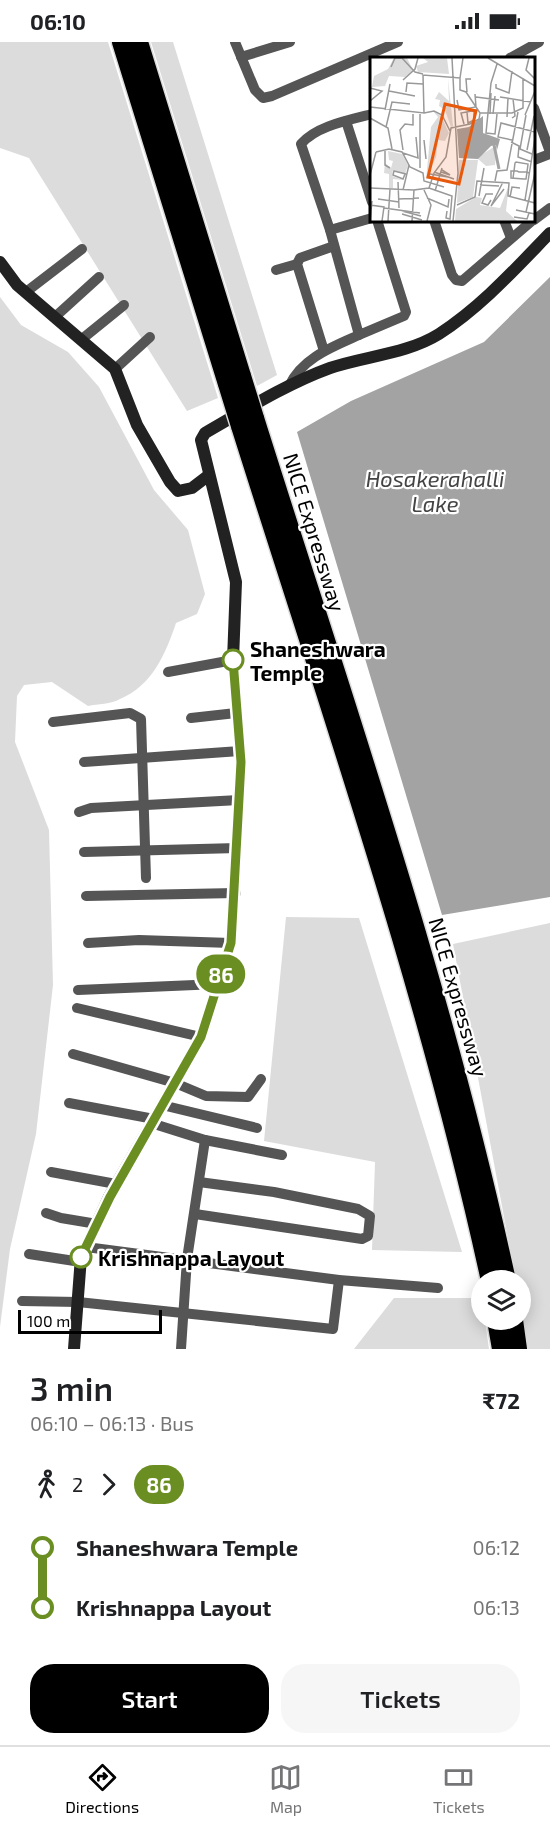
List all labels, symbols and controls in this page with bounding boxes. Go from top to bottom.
text: 06:10 [30,8,86,34]
inset map [370,57,535,222]
street label: NICE Expressway [279,450,351,614]
water label: Hosakerahalli Lake [366,465,504,516]
place label: Shaneshwara Temple [250,636,386,685]
marker: Shaneshwara Temple [222,649,244,671]
street label: NICE Expressway [424,915,494,1079]
line badge: 86 [194,954,248,994]
text: 86 [208,962,234,987]
place label: Krishnappa Layout [98,1245,285,1271]
marker: Krishnappa Layout [70,1246,92,1268]
map controls [471,1270,531,1330]
button: layers [471,1270,531,1330]
scale bar [18,1307,162,1334]
text: 100 m [27,1311,70,1330]
text: 3 min [30,1368,113,1408]
text: ₹72 [483,1387,520,1413]
text: 06:10 – 06:13 · Bus [30,1411,194,1435]
icon: walk [30,1468,63,1501]
icon: forward [92,1468,125,1501]
text: 2 [72,1472,83,1496]
text: 86 [146,1472,172,1497]
text: Shaneshwara Temple [76,1534,298,1560]
text: 06:12 [473,1535,520,1559]
text: Krishnappa Layout [76,1594,271,1620]
text: 06:13 [473,1595,520,1619]
button: Start [30,1664,269,1733]
button: Tickets [281,1664,520,1733]
tab: Directions [65,1761,139,1816]
tab: Map [269,1761,302,1816]
tab: Tickets [433,1761,485,1816]

